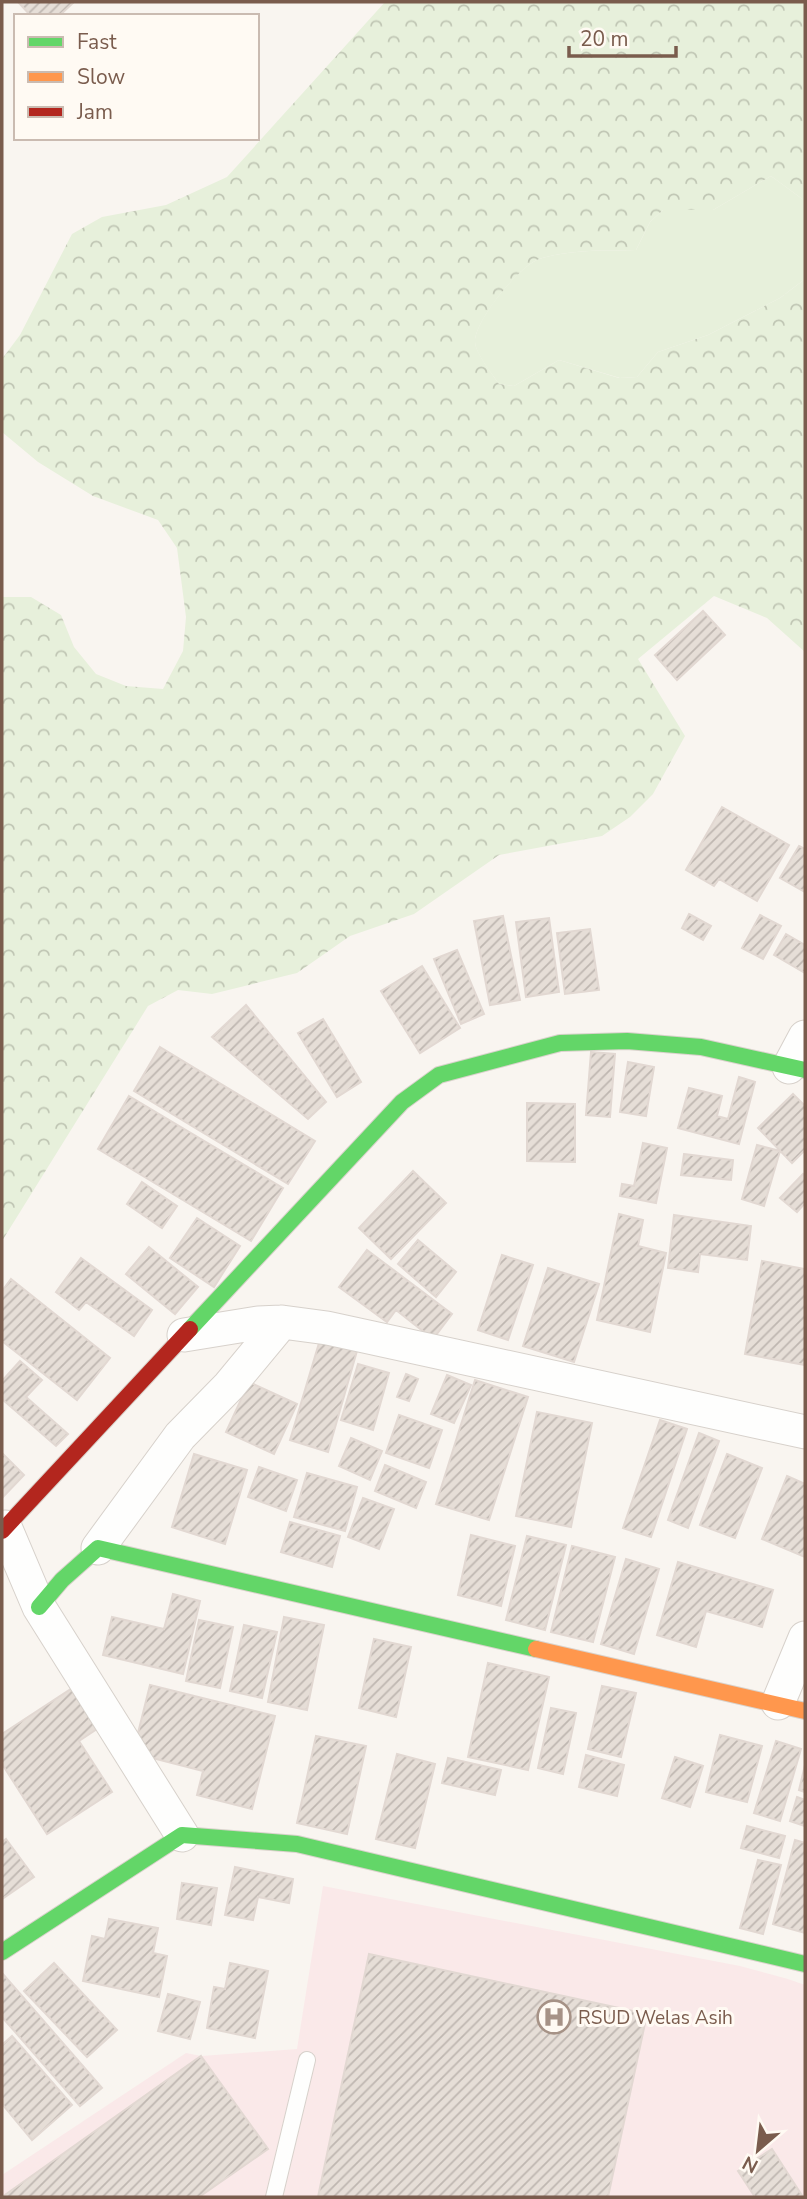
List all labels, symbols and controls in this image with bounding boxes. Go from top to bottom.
legend [14,14,259,140]
scale bar [569,14,676,58]
text: 20 m [580,25,629,53]
text: Fast [77,28,117,56]
text: Slow [77,63,126,91]
text: Jam [76,98,113,126]
hospital icon: RSUD Welas Asih [535,1998,573,2036]
place label: RSUD Welas Asih [578,2005,733,2031]
north arrow [723,2115,793,2185]
text: N [738,2149,763,2179]

